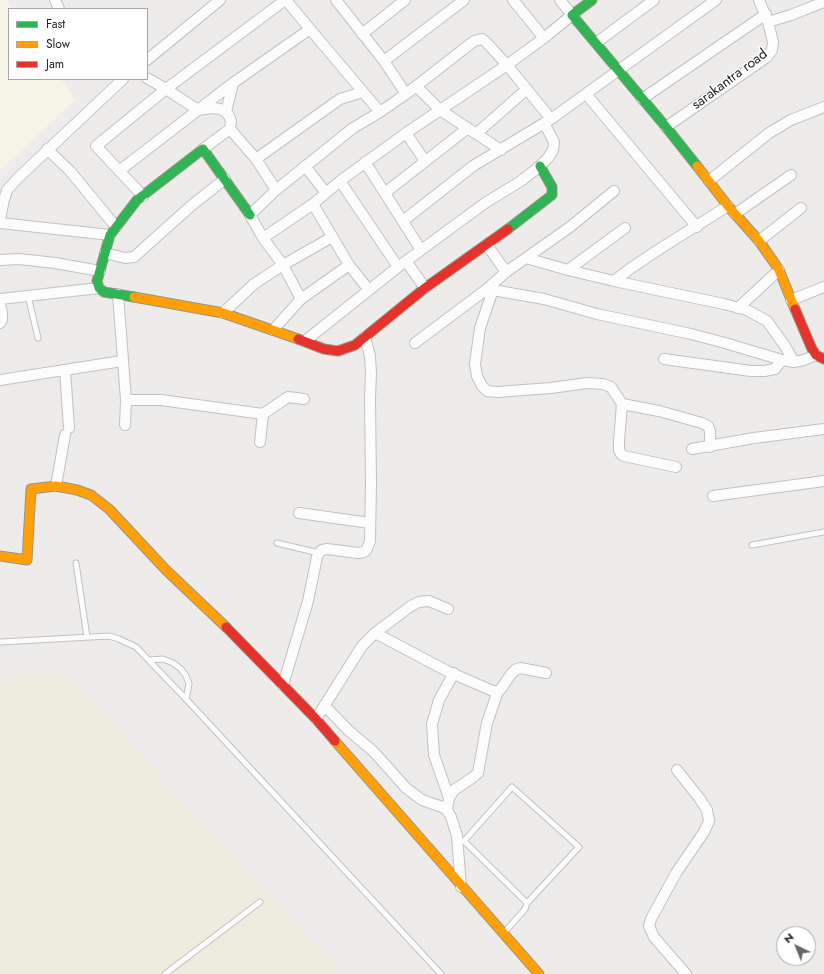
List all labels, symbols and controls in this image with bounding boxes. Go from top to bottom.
legend [8,8,148,80]
text: Fast [46,15,65,33]
text: Slow [46,35,70,53]
street label: sarakantra road [689,46,771,114]
text: Jam [46,55,64,73]
north arrow [776,926,816,966]
text: N [780,929,797,947]

